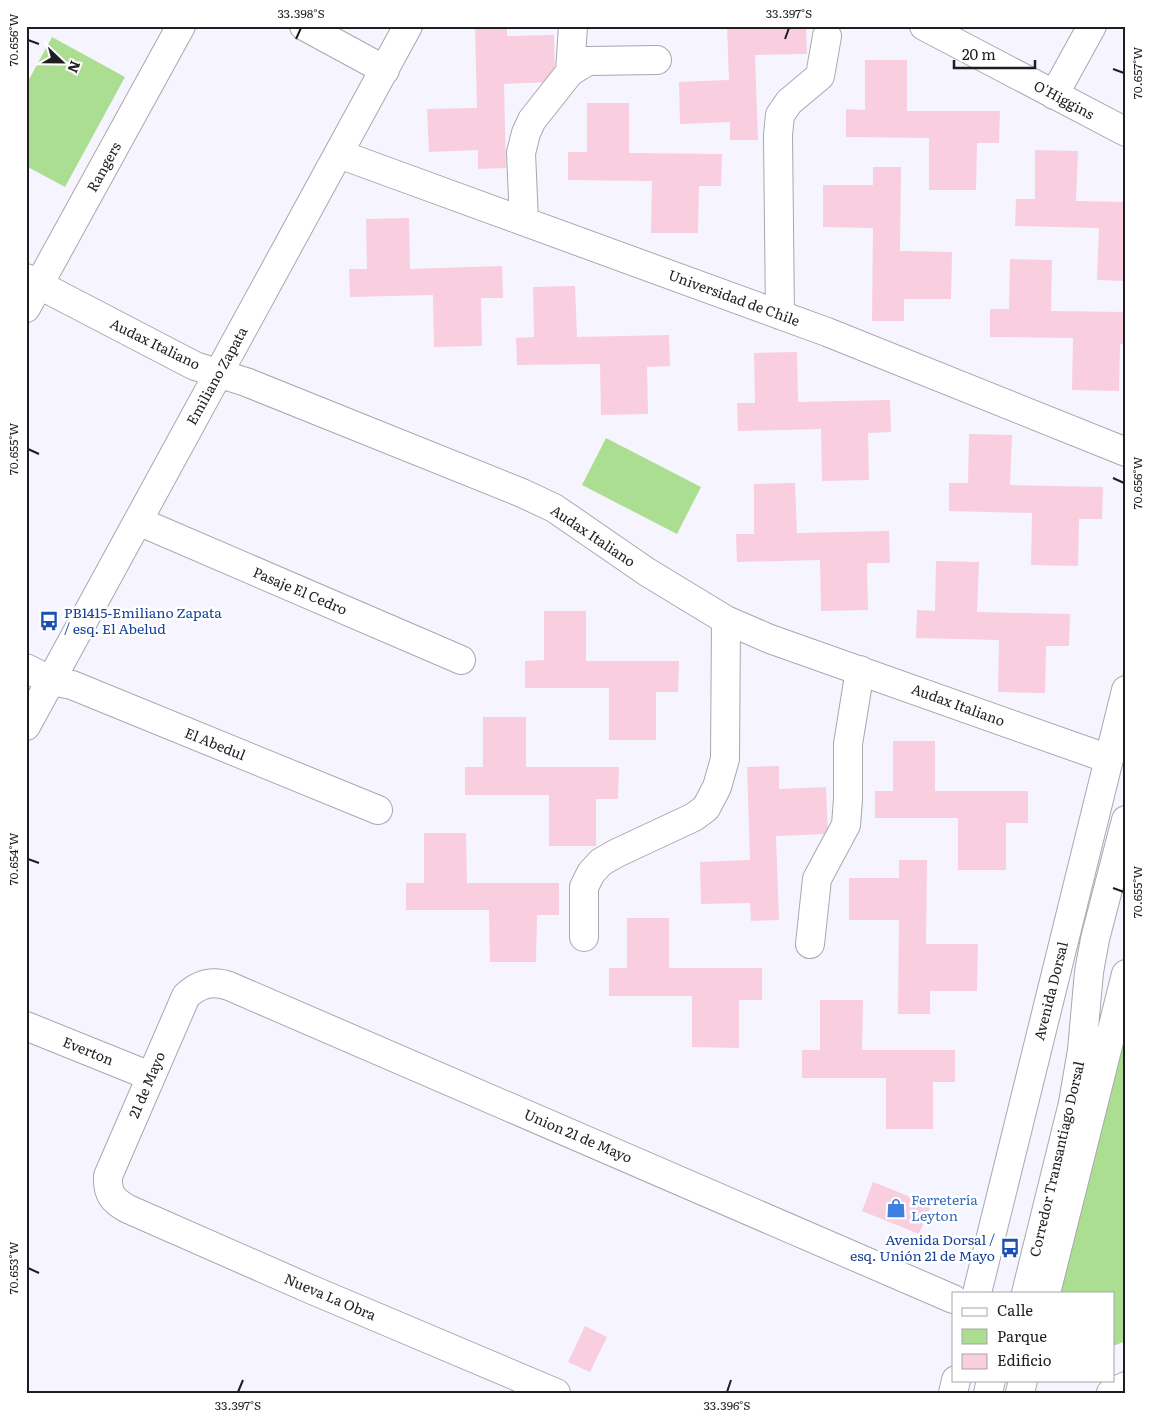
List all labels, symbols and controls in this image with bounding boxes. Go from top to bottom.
text: 33.398°S [277,4,325,22]
text: 33.397°S [766,4,812,22]
text: 70.656°W [4,13,22,67]
north arrow [38,38,88,88]
scale bar [954,38,1036,70]
text: 20 m [962,42,996,65]
text: 70.657°W [1128,47,1146,99]
text: N [63,58,86,77]
street label: O'Higgins [1031,75,1098,123]
street label: Rangers [81,138,125,195]
street label: Universidad de Chile [666,264,803,330]
street label: Audax Italiano [107,313,204,374]
street label: Emiliano Zapata [181,322,252,428]
text: 70.655°W [4,423,22,475]
text: 70.656°W [1128,456,1146,510]
street label: Audax Italiano [547,499,640,571]
street label: Pasaje El Cedro [250,561,351,619]
place label: PB1415-Emiliano Zapata / esq. El Abelud [64,602,222,638]
bus stop icon: PB1415-Emiliano Zapata / esq. El Abelud [38,610,60,632]
street label: Audax Italiano [909,678,1008,730]
street label: El Abedul [182,722,249,764]
text: 70.654°W [4,833,22,885]
text: 70.655°W [1128,866,1146,918]
street label: Avenida Dorsal [1028,939,1072,1042]
street label: Everton [60,1031,117,1069]
street label: 21 de Mayo [123,1048,169,1121]
street label: Corredor Transantiago Dorsal [1024,1059,1088,1259]
street label: Union 21 de Mayo [521,1103,636,1167]
place label: Ferretería Leyton [911,1189,978,1225]
shop icon: Ferretería Leyton [885,1197,907,1219]
place label: Avenida Dorsal / esq. Unión 21 de Mayo [850,1229,995,1265]
bus stop icon: Avenida Dorsal / esq. Unión 21 de Mayo [999,1237,1021,1259]
text: 70.653°W [4,1241,22,1295]
street label: Nueva La Obra [281,1268,380,1325]
legend [952,1292,1114,1382]
text: Calle [997,1298,1033,1321]
text: Parque [997,1324,1047,1347]
text: Edificio [997,1348,1052,1371]
text: 33.397°S [215,1396,261,1414]
text: 33.396°S [704,1396,751,1414]

